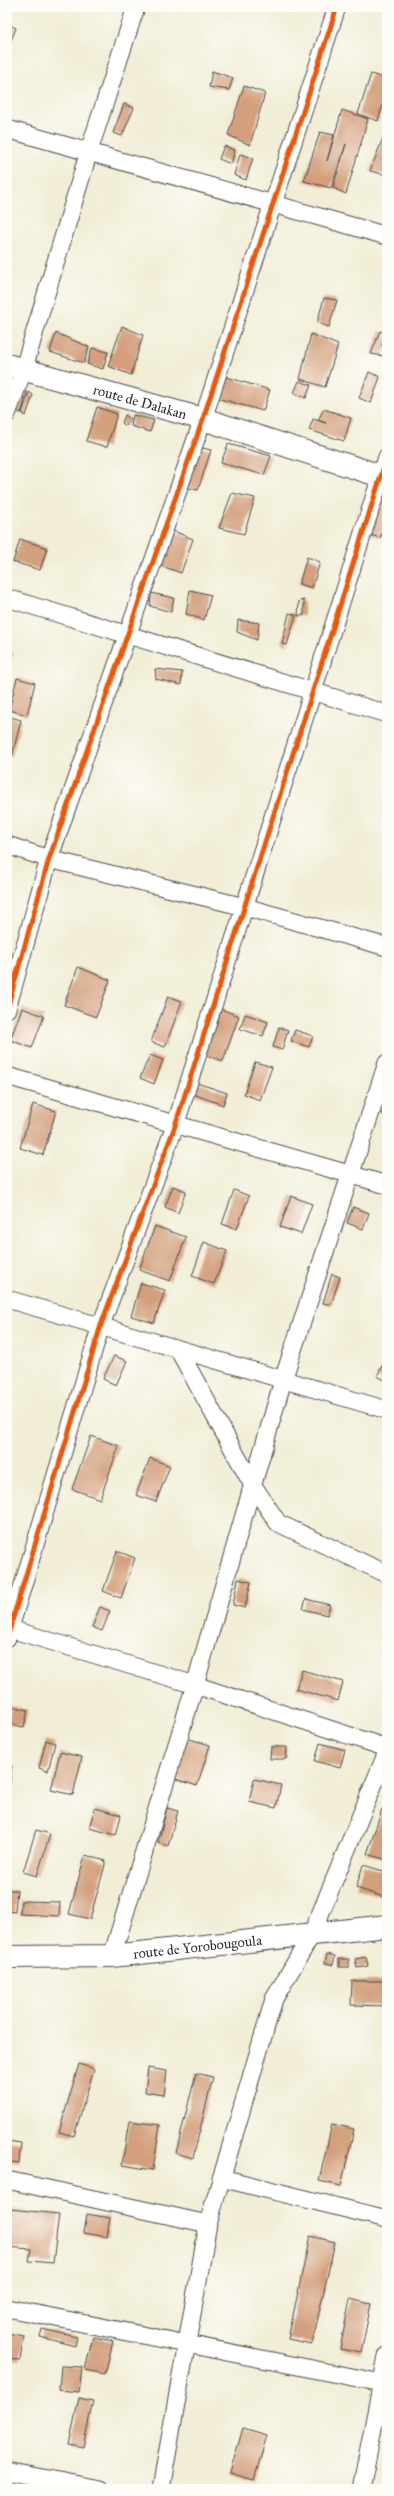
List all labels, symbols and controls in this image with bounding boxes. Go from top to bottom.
street label: route de Dalakan [91,381,189,423]
street label: route de Yorobougoula [132,1932,263,1963]

